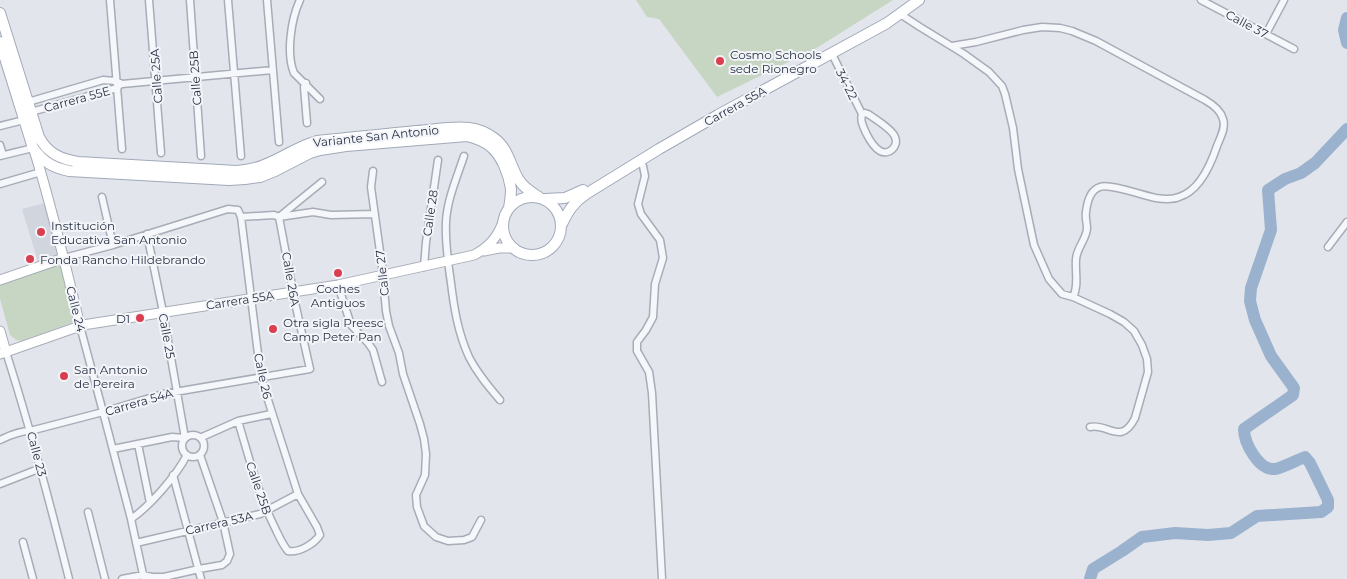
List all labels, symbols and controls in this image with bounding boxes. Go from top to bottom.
street label: Calle 37 [1223,7,1271,41]
place label: Cosmo Schools sede Rionegro [730,47,821,76]
street label: Calle 25A [147,48,165,104]
street label: Calle 25B [186,50,204,106]
marker: Cosmo Schools sede Rionegro [714,55,726,67]
street label: 34-22 [833,66,861,102]
street label: Carrera 55E [42,83,112,115]
street label: Carrera 55A [701,83,769,129]
street label: Variante San Antonio [312,122,440,150]
street label: Calle 28 [419,188,441,237]
place label: Institución Educativa San Antonio [51,218,187,247]
marker: Institución Educativa San Antonio [35,226,47,238]
street label: Calle 27 [372,249,392,297]
street label: Calle 26A [279,251,303,308]
place label: Fonda Rancho Hildebrando [40,252,206,267]
marker: Fonda Rancho Hildebrando [24,253,36,265]
marker: Coches Antiguos [332,267,344,279]
place label: Coches Antiguos [311,281,365,310]
street label: Calle 24 [63,284,89,334]
street label: Carrera 55A [205,287,276,313]
place label: D1 [116,311,130,326]
marker: D1 [134,312,146,324]
street label: Calle 25 [156,312,178,360]
place label: Otra sigla Preesc Camp Peter Pan [283,315,384,344]
marker: Otra sigla Preesc Camp Peter Pan [267,323,279,335]
street label: Calle 26 [251,352,275,400]
place label: San Antonio de Pereira [74,362,147,391]
marker: San Antonio de Pereira [58,370,70,382]
street label: Carrera 54A [103,385,175,419]
street label: Calle 23 [24,430,50,478]
street label: Calle 25B [243,460,275,516]
street label: Carrera 53A [184,508,255,538]

